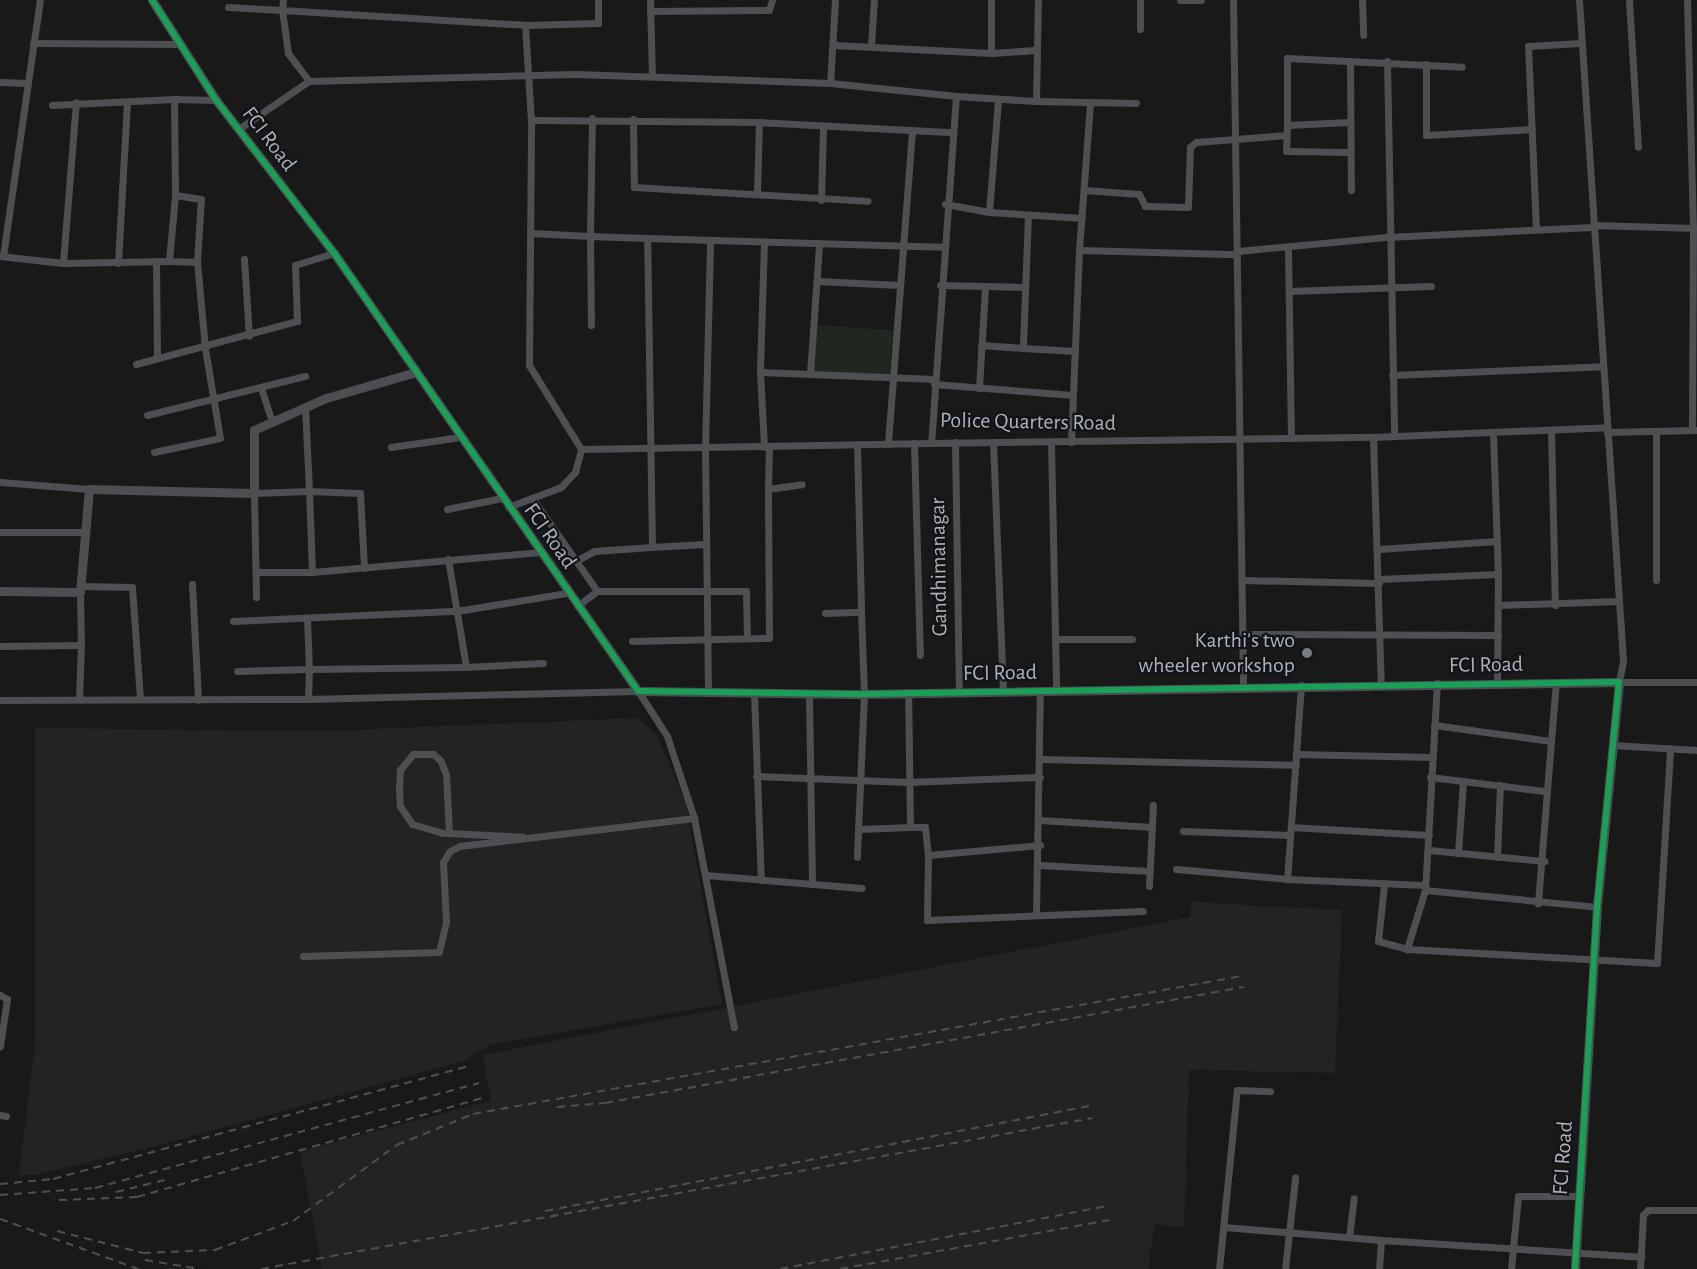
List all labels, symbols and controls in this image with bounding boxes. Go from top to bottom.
street label: FCI Road [236,101,302,177]
street label: Police Quarters Road [940,407,1116,437]
street label: Gandhimanagar [925,497,953,637]
street label: FCI Road [518,498,582,574]
place label: Karthi's two wheeler workshop [1138,627,1295,678]
marker: Karthi's two wheeler workshop [1300,646,1314,660]
street label: FCI Road [1449,651,1523,679]
street label: FCI Road [963,659,1037,687]
street label: FCI Road [1547,1120,1579,1196]

